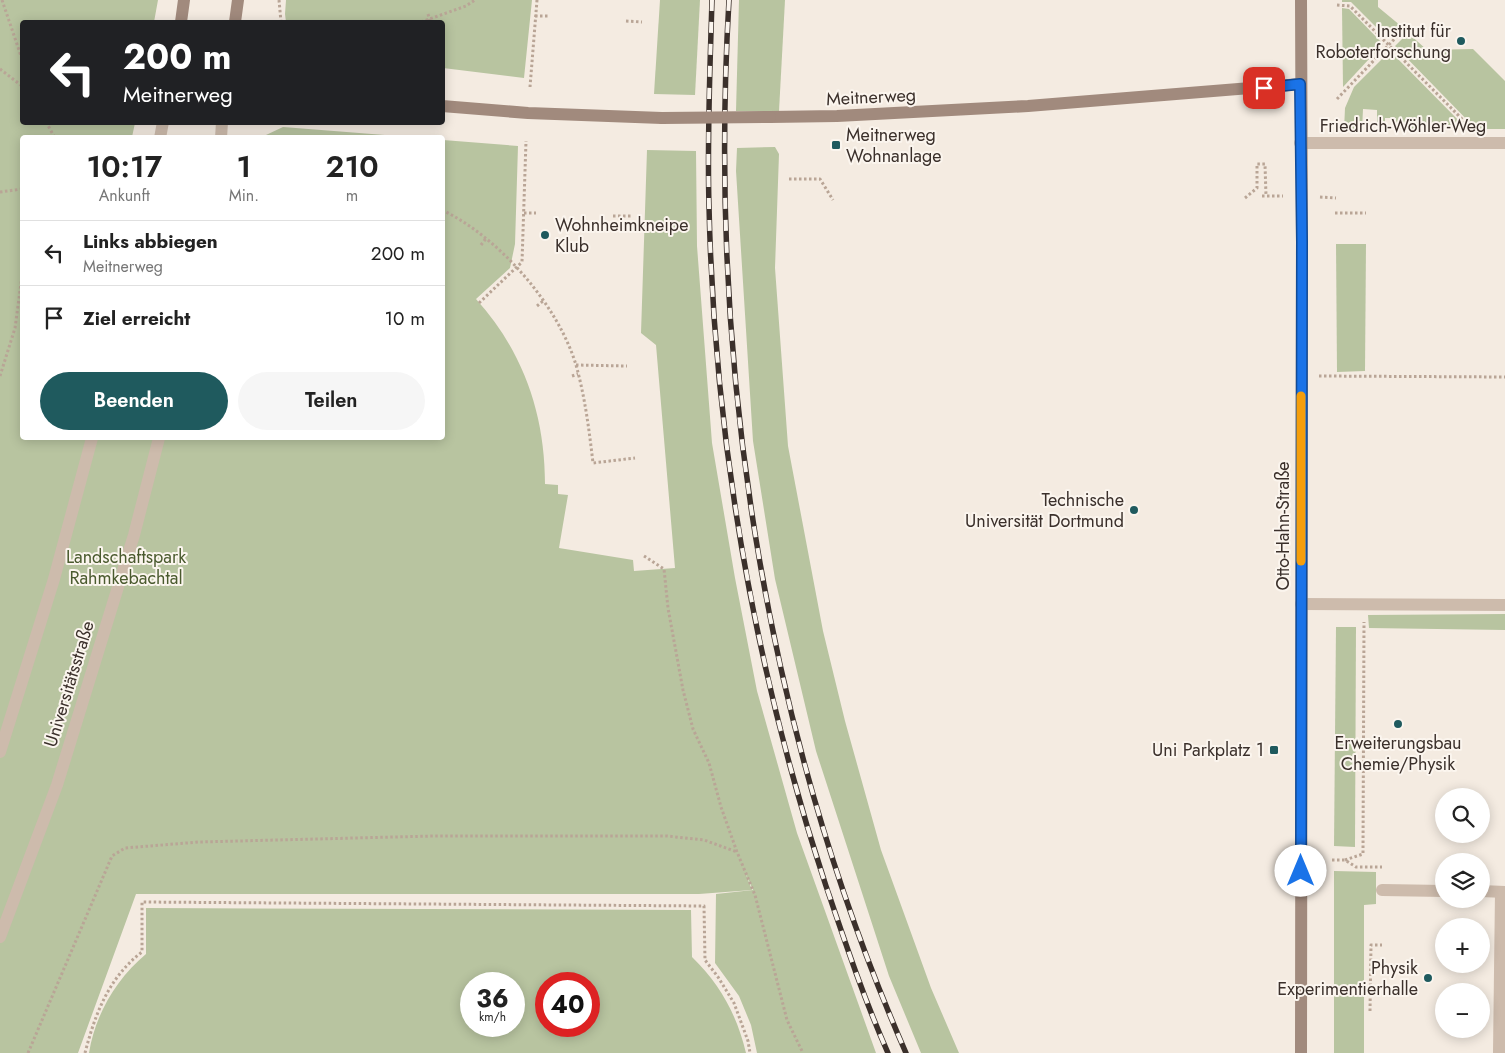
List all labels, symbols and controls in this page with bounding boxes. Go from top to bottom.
place label: Institut für Roboterforschung [1316,18,1452,65]
text: 200 m [123,32,232,82]
marker: Institut für Roboterforschung [1455,35,1467,47]
icon: left [40,40,105,105]
pin [1243,67,1285,109]
icon: arrive [1250,74,1278,102]
text: Meitnerweg [123,78,233,110]
street label: Meitnerweg [825,82,917,112]
street label: Friedrich-Wöhler-Weg [1320,113,1486,139]
place label: Meitnerweg Wohnanlage [846,122,942,169]
marker: Meitnerweg Wohnanlage [830,139,842,151]
text: 10:17 [87,145,162,188]
text: 1 [236,145,251,188]
text: 210 [326,145,378,188]
text: Ankunft [99,184,150,207]
text: Min. [229,184,259,207]
text: m [346,184,358,207]
place label: Wohnheimkneipe Klub [555,212,688,259]
text: Links abbiegen [83,228,218,255]
marker: Wohnheimkneipe Klub [539,229,551,241]
icon: left [40,239,68,267]
text: 200 m [371,240,425,267]
text: Meitnerweg [83,255,163,278]
icon: arrive [40,304,68,332]
text: Ziel erreicht [83,305,190,332]
text: 10 m [385,305,425,332]
button: Beenden [40,372,228,430]
button: Teilen [238,372,425,430]
street label: Otto-Hahn-Straße [1270,461,1296,591]
place label: Technische Universität Dortmund [965,487,1124,534]
marker: Technische Universität Dortmund [1128,504,1140,516]
park label: Landschaftspark Rahmkebachtal [66,544,186,591]
street label: Universitätsstraße [37,618,101,750]
marker: Erweiterungsbau Chemie/Physik [1392,718,1404,730]
place label: Erweiterungsbau Chemie/Physik [1334,730,1462,777]
place label: Uni Parkplatz 1 [1152,737,1264,763]
marker: Uni Parkplatz 1 [1268,744,1280,756]
map controls [1435,788,1490,1038]
button: search [1435,788,1490,843]
position arrow [1274,844,1326,896]
button: layers [1435,853,1490,908]
button: + [1435,918,1490,973]
place label: Physik Experimentierhalle [1277,955,1418,1002]
speed limit sign: 40 [535,972,600,1037]
marker: Physik Experimentierhalle [1422,972,1434,984]
text: 36 [476,980,509,1016]
button: − [1435,983,1490,1038]
text: km/h [479,1008,506,1026]

